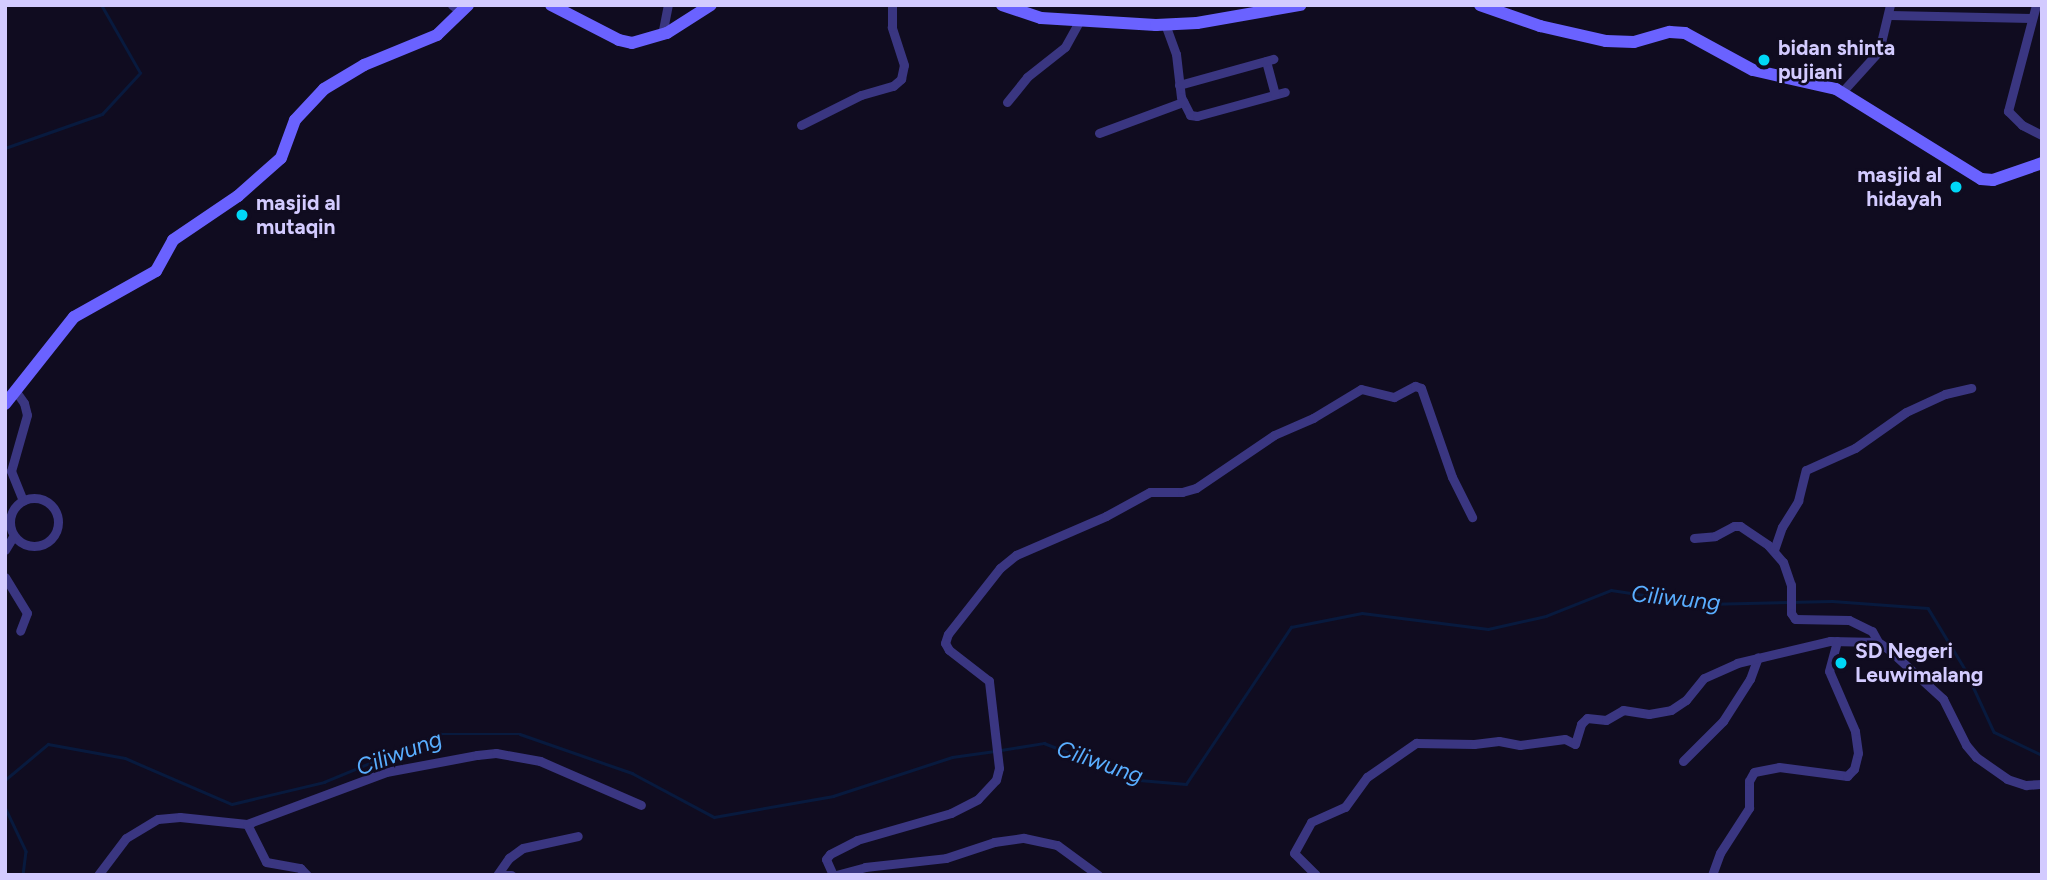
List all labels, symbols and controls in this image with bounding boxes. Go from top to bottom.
place label: bidan shinta pujiani [1778,35,1895,85]
marker: bidan shinta pujiani [1756,52,1772,68]
place label: masjid al hidayah [1857,162,1942,212]
marker: masjid al hidayah [1948,179,1964,195]
place label: masjid al mutaqin [256,190,341,240]
marker: masjid al mutaqin [234,207,250,223]
water label: Ciliwung [1630,580,1722,616]
place label: SD Negeri Leuwimalang [1855,638,1983,688]
marker: SD Negeri Leuwimalang [1833,655,1849,671]
water label: Ciliwung [352,725,446,781]
water label: Ciliwung [1053,734,1147,790]

